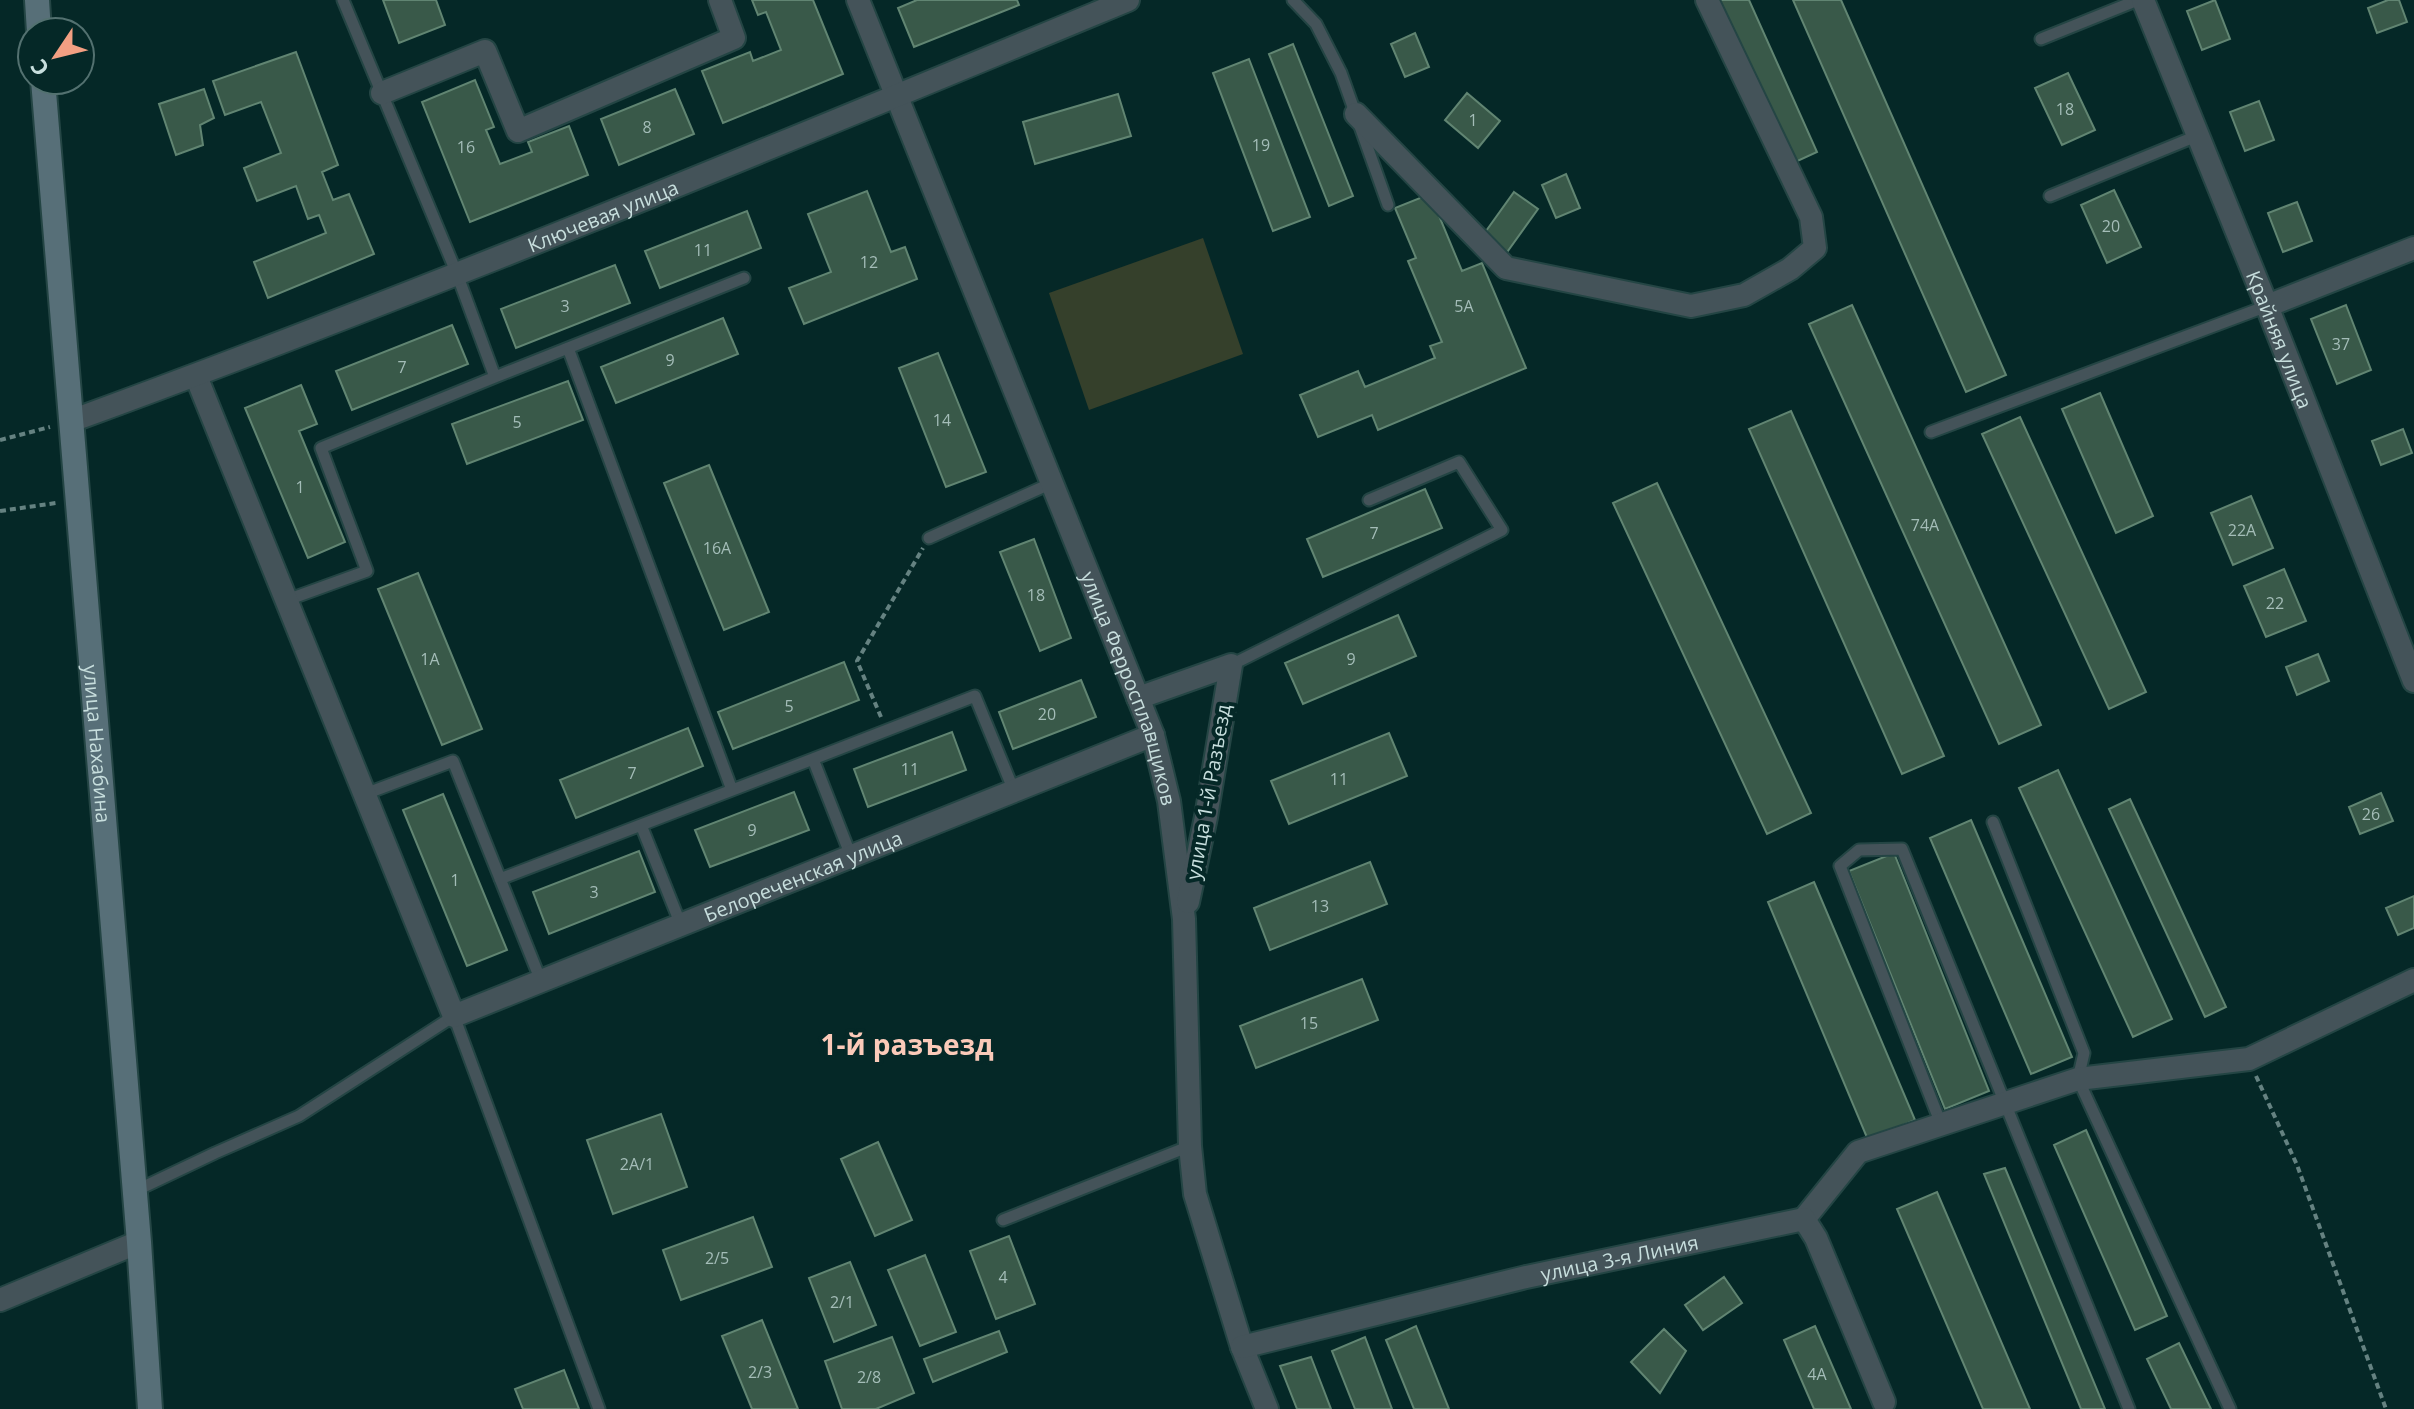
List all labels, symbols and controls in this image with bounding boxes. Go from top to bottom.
north arrow [16,16,96,96]
text: С [22,54,55,82]
house number: 18 [2056,98,2074,120]
house number: 1 [1468,109,1478,131]
house number: 8 [642,116,652,138]
house number: 19 [1252,134,1270,156]
house number: 16 [457,136,475,158]
street label: Ключевая улица [523,173,682,258]
house number: 20 [2102,215,2120,237]
house number: 11 [694,239,712,261]
house number: 12 [860,251,878,273]
street label: Крайняя улица [2240,266,2319,412]
house number: 3 [560,295,570,317]
house number: 5А [1454,295,1475,317]
house number: 37 [2332,333,2350,355]
house number: 9 [665,349,675,371]
house number: 7 [397,356,407,378]
house number: 14 [933,409,951,431]
house number: 5 [512,411,522,433]
house number: 1 [295,476,305,498]
house number: 74А [1911,514,1940,536]
house number: 22А [2228,519,2257,541]
house number: 7 [1369,522,1379,544]
house number: 16А [703,537,732,559]
street label: улица Ферросплавщиков [1075,567,1183,808]
house number: 18 [1027,584,1045,606]
house number: 22 [2266,592,2284,614]
house number: 1А [420,648,441,670]
house number: 9 [1346,648,1356,670]
street label: улица Нахабина [78,663,118,824]
house number: 5 [784,695,794,717]
street label: улица 1-й Разъезд [1179,702,1237,882]
house number: 20 [1038,703,1056,725]
house number: 11 [901,758,919,780]
house number: 7 [627,762,637,784]
house number: 11 [1330,768,1348,790]
house number: 26 [2362,803,2380,825]
house number: 9 [747,819,757,841]
street label: Белореченская улица [700,824,906,928]
house number: 1 [450,869,460,891]
house number: 3 [589,881,599,903]
house number: 13 [1311,895,1329,917]
house number: 15 [1300,1012,1318,1034]
district label: 1-й разъезд [820,1025,994,1063]
house number: 2А/1 [620,1153,654,1175]
street label: улица 3-я Линия [1538,1228,1701,1287]
house number: 2/5 [705,1247,729,1269]
house number: 4 [998,1266,1008,1288]
house number: 2/1 [830,1291,854,1313]
house number: 2/3 [748,1361,772,1383]
house number: 4А [1807,1363,1828,1385]
house number: 2/8 [857,1366,881,1388]

